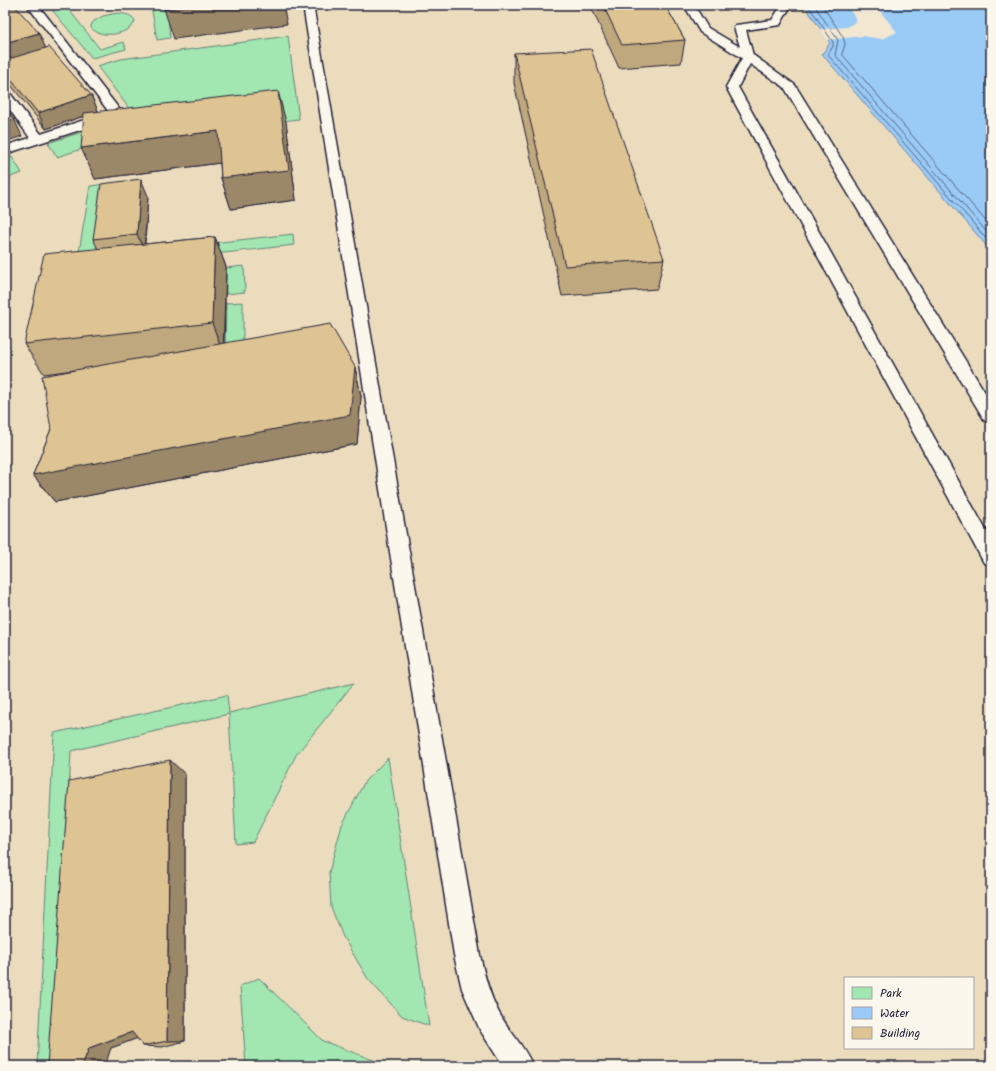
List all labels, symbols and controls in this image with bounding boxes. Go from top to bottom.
legend [844,977,974,1049]
text: Park [880,984,902,1003]
text: Water [880,1004,910,1023]
text: Building [880,1024,920,1043]

